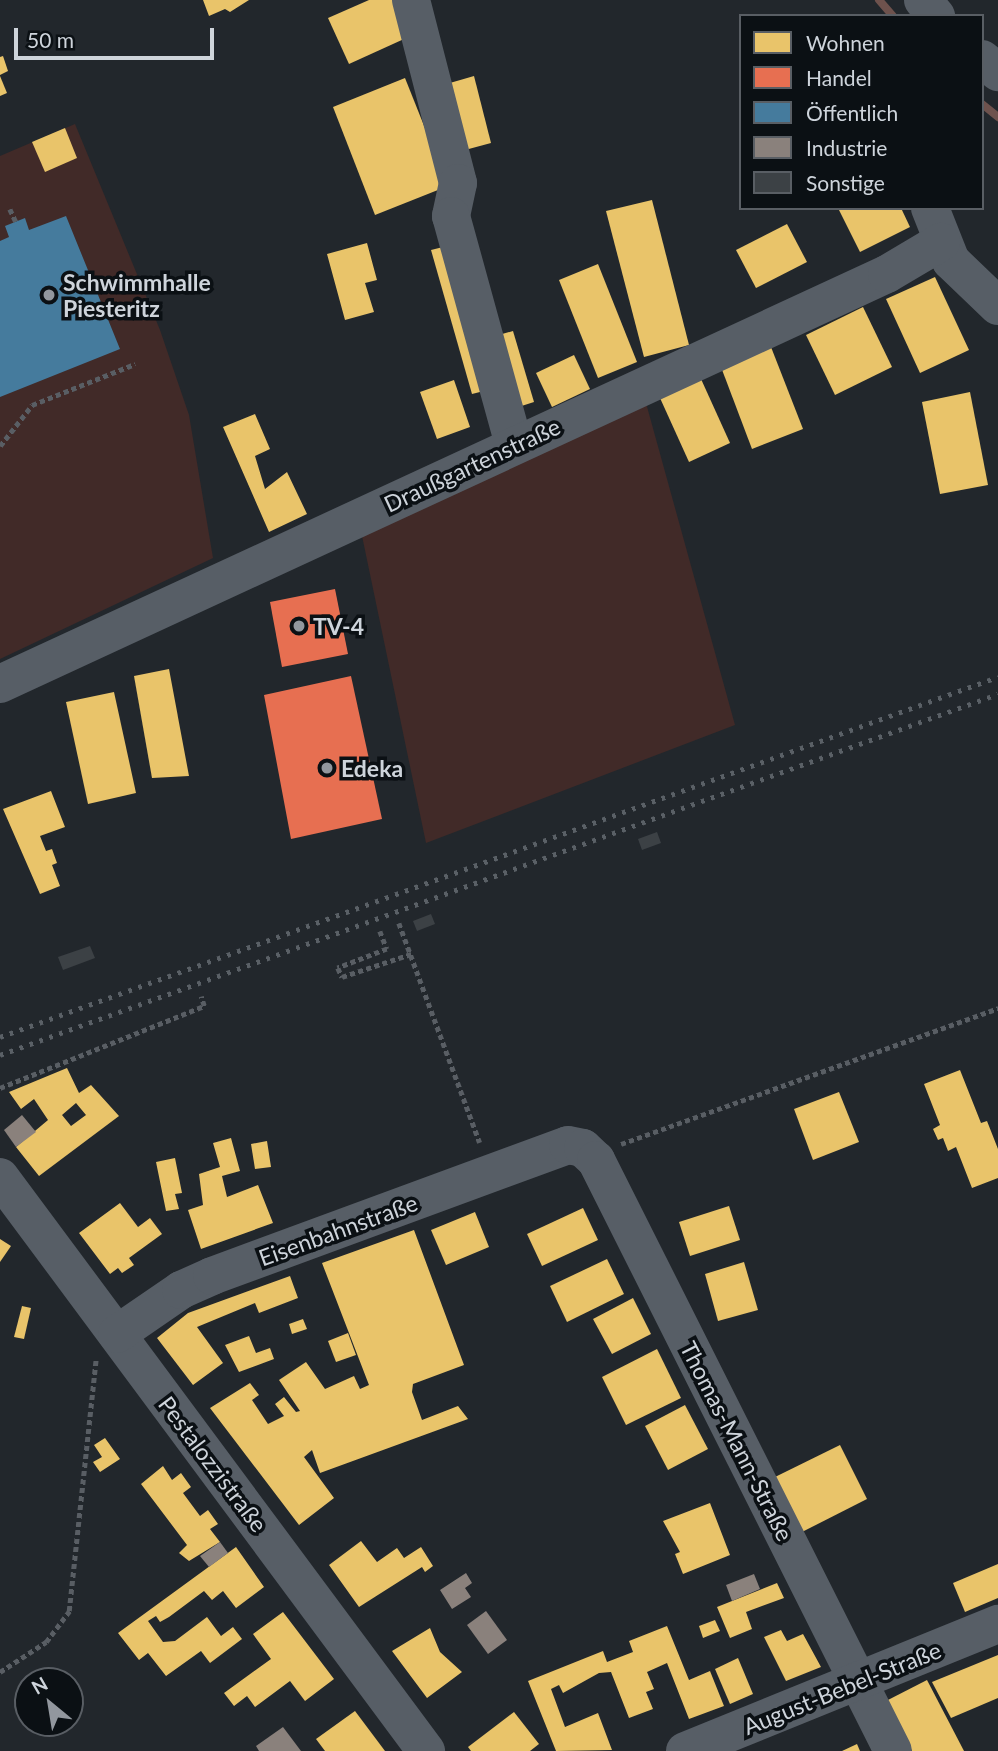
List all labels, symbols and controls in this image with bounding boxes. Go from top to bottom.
scale bar [18,14,217,58]
legend [739,14,984,210]
text: 50 m [27,27,74,52]
text: Wohnen [806,30,885,55]
text: Handel [806,65,872,90]
text: Öffentlich [806,100,898,125]
text: Industrie [806,135,887,160]
text: Sonstige [806,170,885,195]
place label: Schwimmhalle Piesteritz [63,268,211,322]
marker: Schwimmhalle Piesteritz [41,287,57,303]
street label: Draußgartenstraße [380,412,564,518]
place label: TV-4 [313,612,364,640]
marker: TV-4 [291,618,307,634]
place label: Edeka [341,754,403,782]
marker: Edeka [319,760,335,776]
street label: Eisenbahnstraße [255,1188,421,1272]
street label: Thomas-Mann-Straße [675,1337,799,1545]
street label: Pestalozzistraße [153,1391,273,1537]
street label: August-Bebel-Straße [739,1636,945,1740]
north arrow [14,1667,84,1737]
text: N [27,1671,51,1699]

